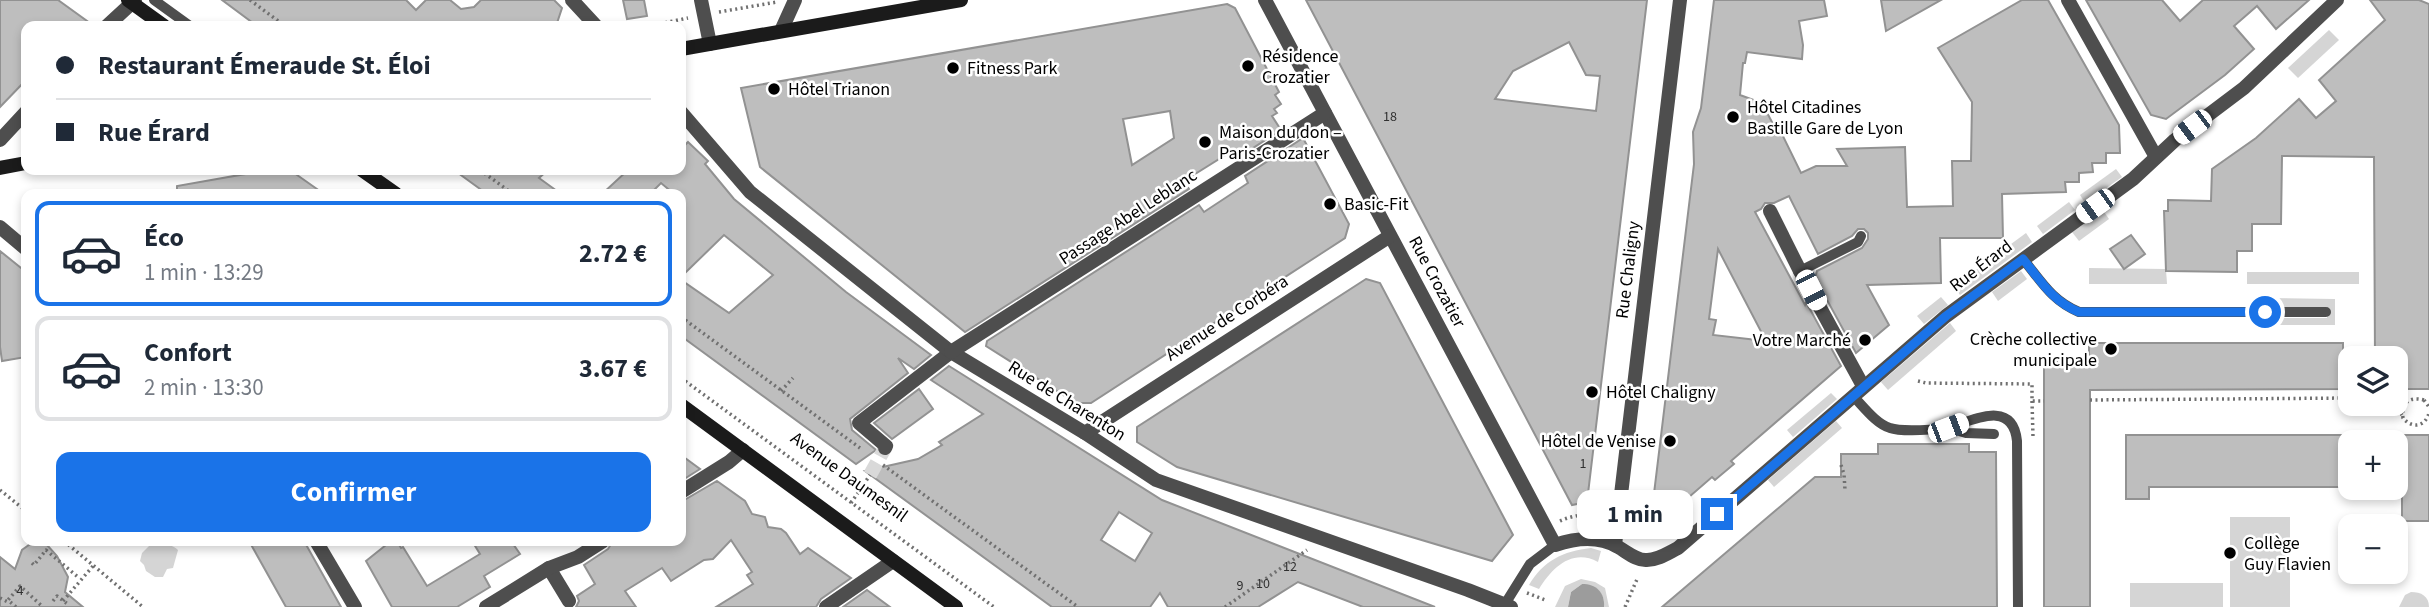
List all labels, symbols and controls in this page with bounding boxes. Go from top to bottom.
place label: Résidence Crozatier [1262,44,1339,90]
text: Restaurant Émeraude St. Éloi [98,47,431,84]
place label: Fitness Park [967,56,1058,81]
marker: Résidence Crozatier [1240,58,1256,74]
marker: Fitness Park [945,60,961,76]
place label: Hôtel Trianon [788,77,890,102]
marker: Hôtel Trianon [766,81,782,97]
place label: Hôtel Citadines Bastille Gare de Lyon [1747,95,1903,141]
car [2169,106,2216,148]
house number: 18 [1383,107,1397,127]
marker: Hôtel Citadines Bastille Gare de Lyon [1725,109,1741,125]
text: Rue Érard [98,114,210,151]
place label: Maison du don – Paris-Crozatier [1219,120,1342,166]
marker: Maison du don – Paris-Crozatier [1197,134,1213,150]
street label: Passage Abel Leblanc [1054,163,1202,271]
car [2072,185,2119,227]
place label: Basic-Fit [1344,192,1408,217]
marker: Basic-Fit [1322,196,1338,212]
text: Éco [144,219,184,256]
street label: Rue Chaligny [1610,219,1646,320]
icon: car [60,222,123,285]
street label: Rue Crozatier [1402,232,1472,333]
street label: Rue Érard [1944,234,2018,298]
text: 2.72 € [579,235,647,272]
text: 1 min · 13:29 [144,256,264,289]
car [1793,267,1830,313]
street label: Avenue de Corbéra [1161,269,1293,367]
route start [2249,296,2281,328]
place label: Crèche collective municipale [1970,327,2097,373]
place label: Votre Marché [1753,328,1851,353]
marker: Votre Marché [1857,332,1873,348]
text: Confort [144,334,232,371]
icon: car [60,337,123,400]
marker: Crèche collective municipale [2103,341,2119,357]
map controls [2338,346,2408,584]
button: layers [2338,346,2408,416]
text: 3.67 € [579,350,647,387]
street label: Rue de Charenton [1003,355,1131,447]
text: 2 min · 13:30 [144,371,264,404]
place label: Hôtel Chaligny [1606,380,1716,405]
marker: Hôtel Chaligny [1584,384,1600,400]
car [1925,411,1972,445]
street label: Avenue Daumesnil [785,426,913,528]
place label: Hôtel de Venise [1541,429,1656,454]
button: + [2338,430,2408,500]
marker: Hôtel de Venise [1662,433,1678,449]
button: Confirmer [56,452,651,532]
house number: 1 [1580,454,1587,474]
callout: 1 min [1577,490,1692,538]
text: 1 min [1607,498,1663,531]
route end [1701,498,1733,530]
button: − [2338,514,2408,584]
place label: Collège Guy Flavien [2244,531,2331,577]
marker: Collège Guy Flavien [2222,545,2238,561]
house number: 12 [1283,557,1297,577]
house number: 10 [1256,574,1270,594]
house number: 9 [1237,576,1244,596]
house number: 4 [17,581,24,601]

